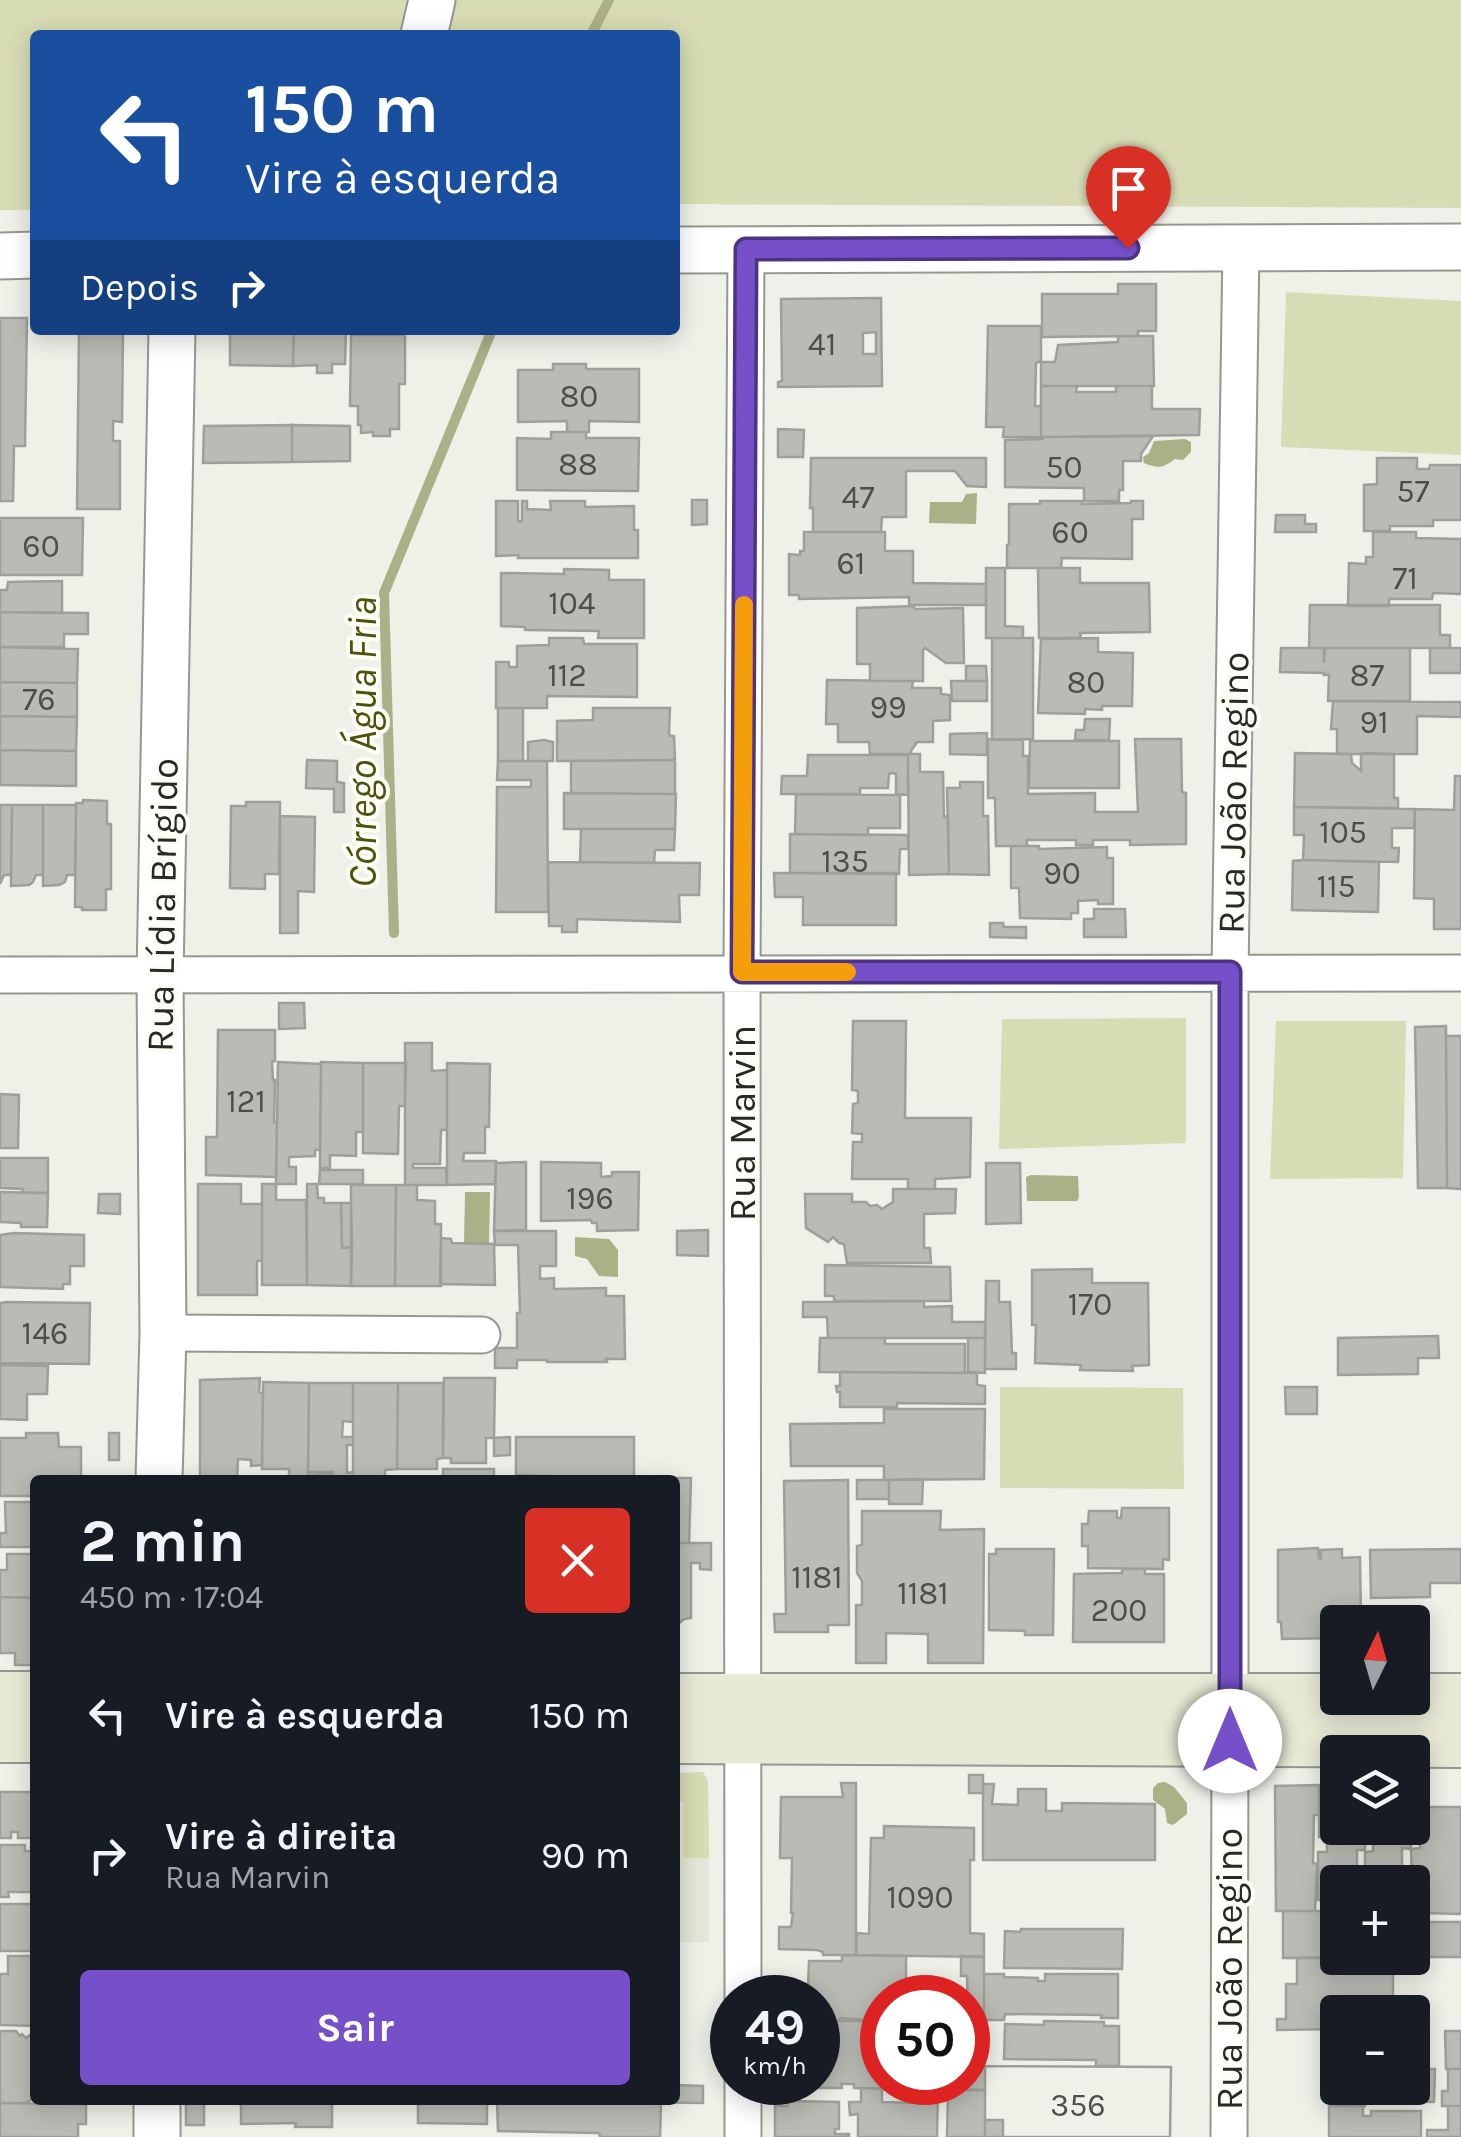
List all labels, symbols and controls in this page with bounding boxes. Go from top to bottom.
text: 150 m [245,68,439,150]
icon: left [80,70,210,200]
pin [1086,146,1171,249]
text: Vire à esquerda [245,152,560,204]
icon: arrive [1101,161,1156,216]
icon: right [219,260,274,315]
text: Depois [80,265,199,310]
house number: 41 [808,326,836,363]
house number: 80 [560,378,598,415]
house number: 88 [558,446,598,483]
house number: 50 [1045,449,1083,486]
house number: 57 [1396,473,1430,510]
house number: 47 [842,479,874,516]
house number: 60 [1051,514,1089,551]
house number: 60 [22,528,60,565]
house number: 61 [837,545,865,582]
house number: 71 [1392,560,1418,597]
house number: 104 [548,585,596,622]
water label: Córrego Água Fria [339,596,386,888]
street label: Rua João Regino [1209,651,1258,935]
house number: 112 [547,657,587,694]
house number: 87 [1350,657,1384,694]
house number: 80 [1067,664,1105,701]
house number: 76 [22,681,56,718]
house number: 99 [869,689,907,726]
house number: 91 [1359,704,1389,741]
street label: Rua Lídia Brígido [137,758,188,1052]
house number: 105 [1319,814,1367,851]
house number: 135 [821,843,869,880]
house number: 90 [1043,855,1081,892]
house number: 115 [1316,868,1356,905]
street label: Rua Marvin [720,1025,765,1221]
house number: 121 [226,1083,266,1120]
house number: 196 [566,1180,614,1217]
house number: 170 [1068,1286,1112,1323]
house number: 146 [22,1315,68,1352]
text: 2 min [80,1506,245,1576]
button: close [525,1508,630,1613]
house number: 1181 [791,1559,843,1596]
house number: 1181 [897,1575,949,1612]
text: 450 m · 17:04 [80,1579,263,1616]
house number: 200 [1091,1592,1147,1629]
north arrow [1320,1605,1430,1715]
map controls [1320,1605,1430,2105]
icon: left [80,1688,135,1743]
position arrow [1178,1689,1282,1793]
text: Vire à esquerda [165,1693,445,1738]
text: 150 m [529,1693,630,1738]
button: layers [1320,1735,1430,1845]
text: Vire à direita [165,1814,397,1859]
icon: right [80,1828,135,1883]
street label: Rua João Regino [1207,1828,1252,2110]
text: 90 m [541,1833,630,1878]
text: Rua Marvin [165,1859,330,1896]
button: + [1320,1865,1430,1975]
house number: 1090 [886,1879,954,1916]
button: Sair [80,1970,630,2085]
speed limit sign: 50 [860,1975,990,2105]
button: − [1320,1995,1430,2105]
text: 49 [745,1998,805,2057]
text: km/h [743,2051,807,2080]
house number: 356 [1050,2087,1106,2124]

